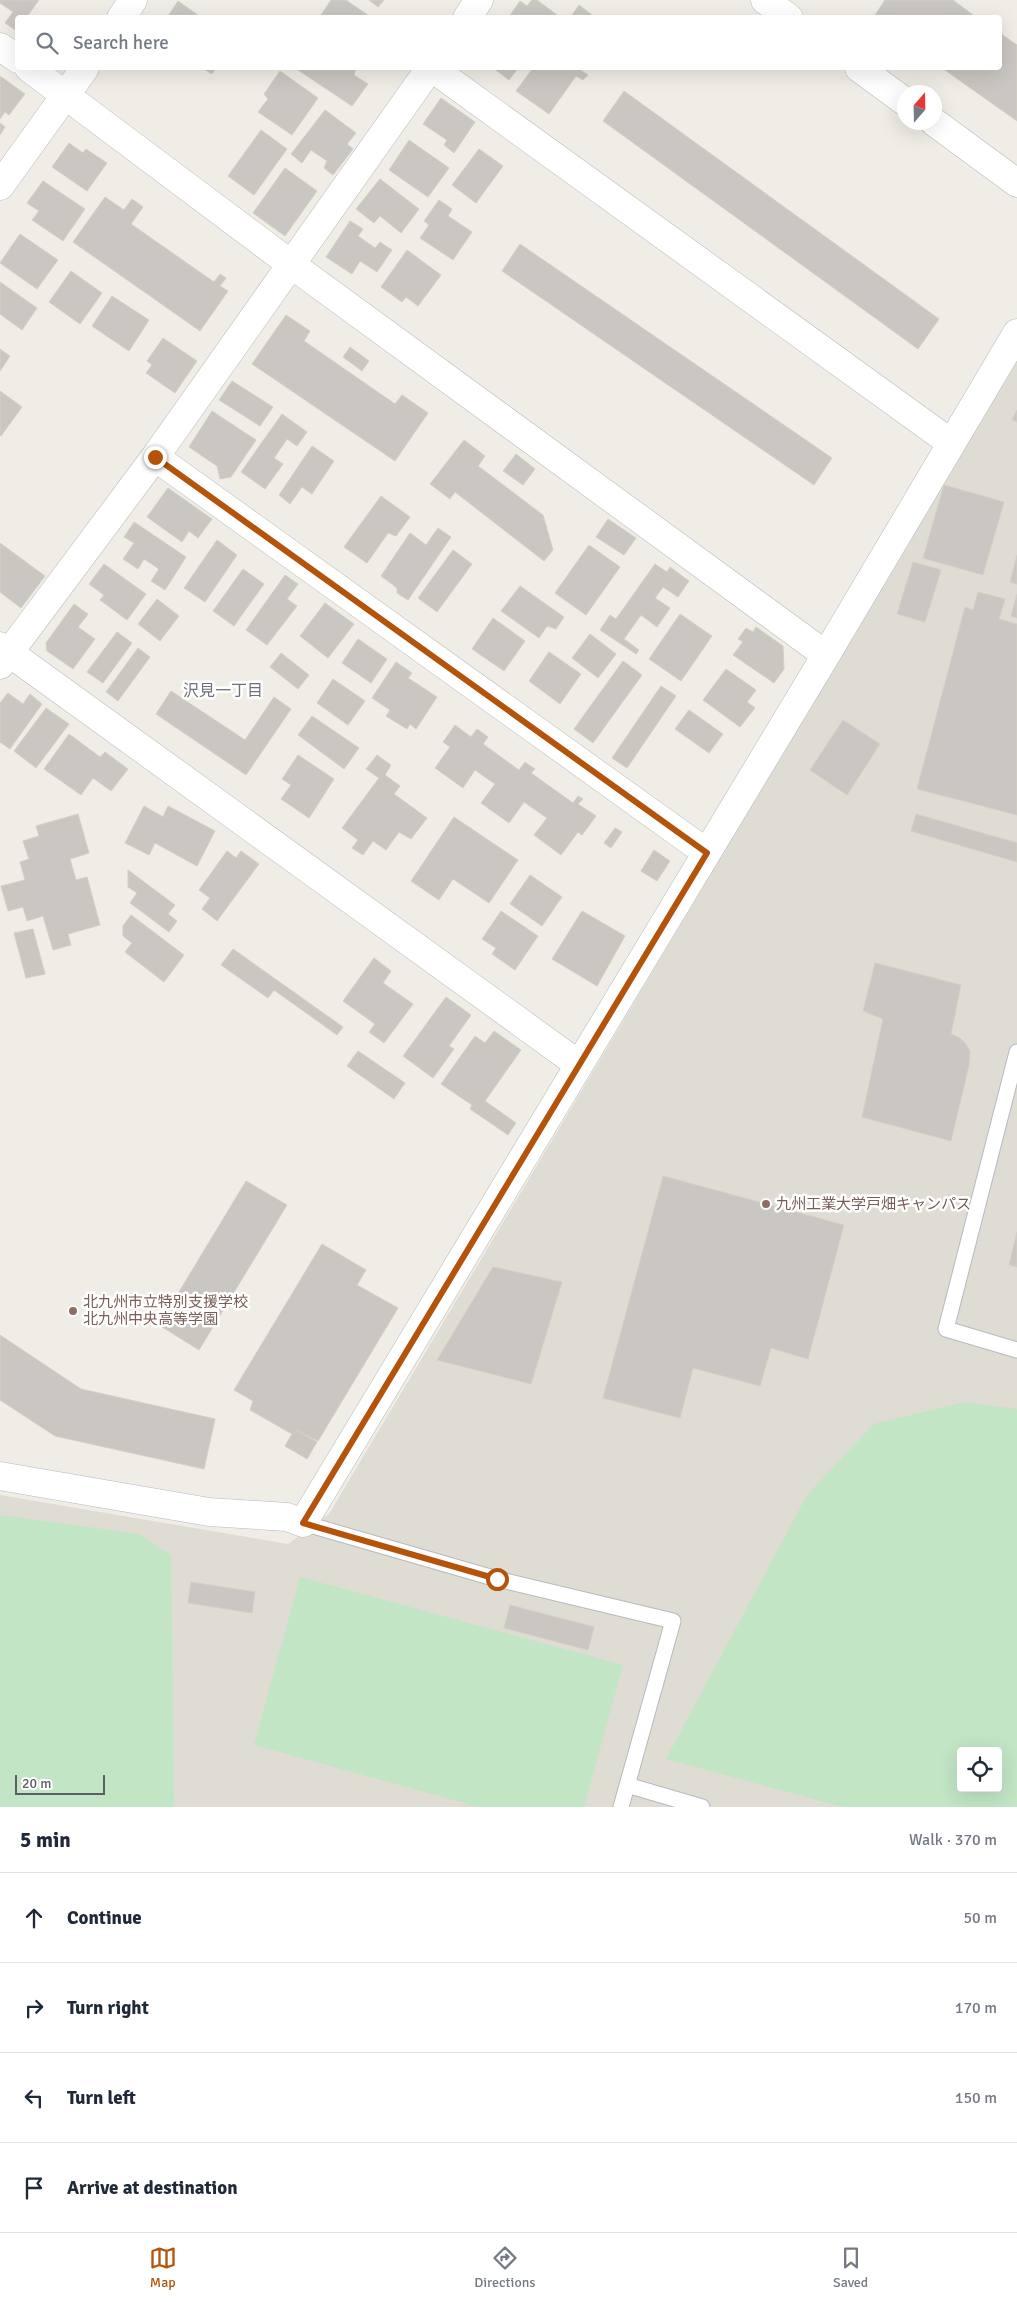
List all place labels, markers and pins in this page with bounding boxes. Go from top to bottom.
place label: 九州工業大学戸畑キャンパス [776,1195,971,1213]
marker: 九州工業大学戸畑キャンパス [760,1198,772,1210]
place label: 北九州市立特別支援学校 北九州中央高等学園 [83,1293,248,1328]
marker: 北九州市立特別支援学校 北九州中央高等学園 [67,1305,79,1317]

